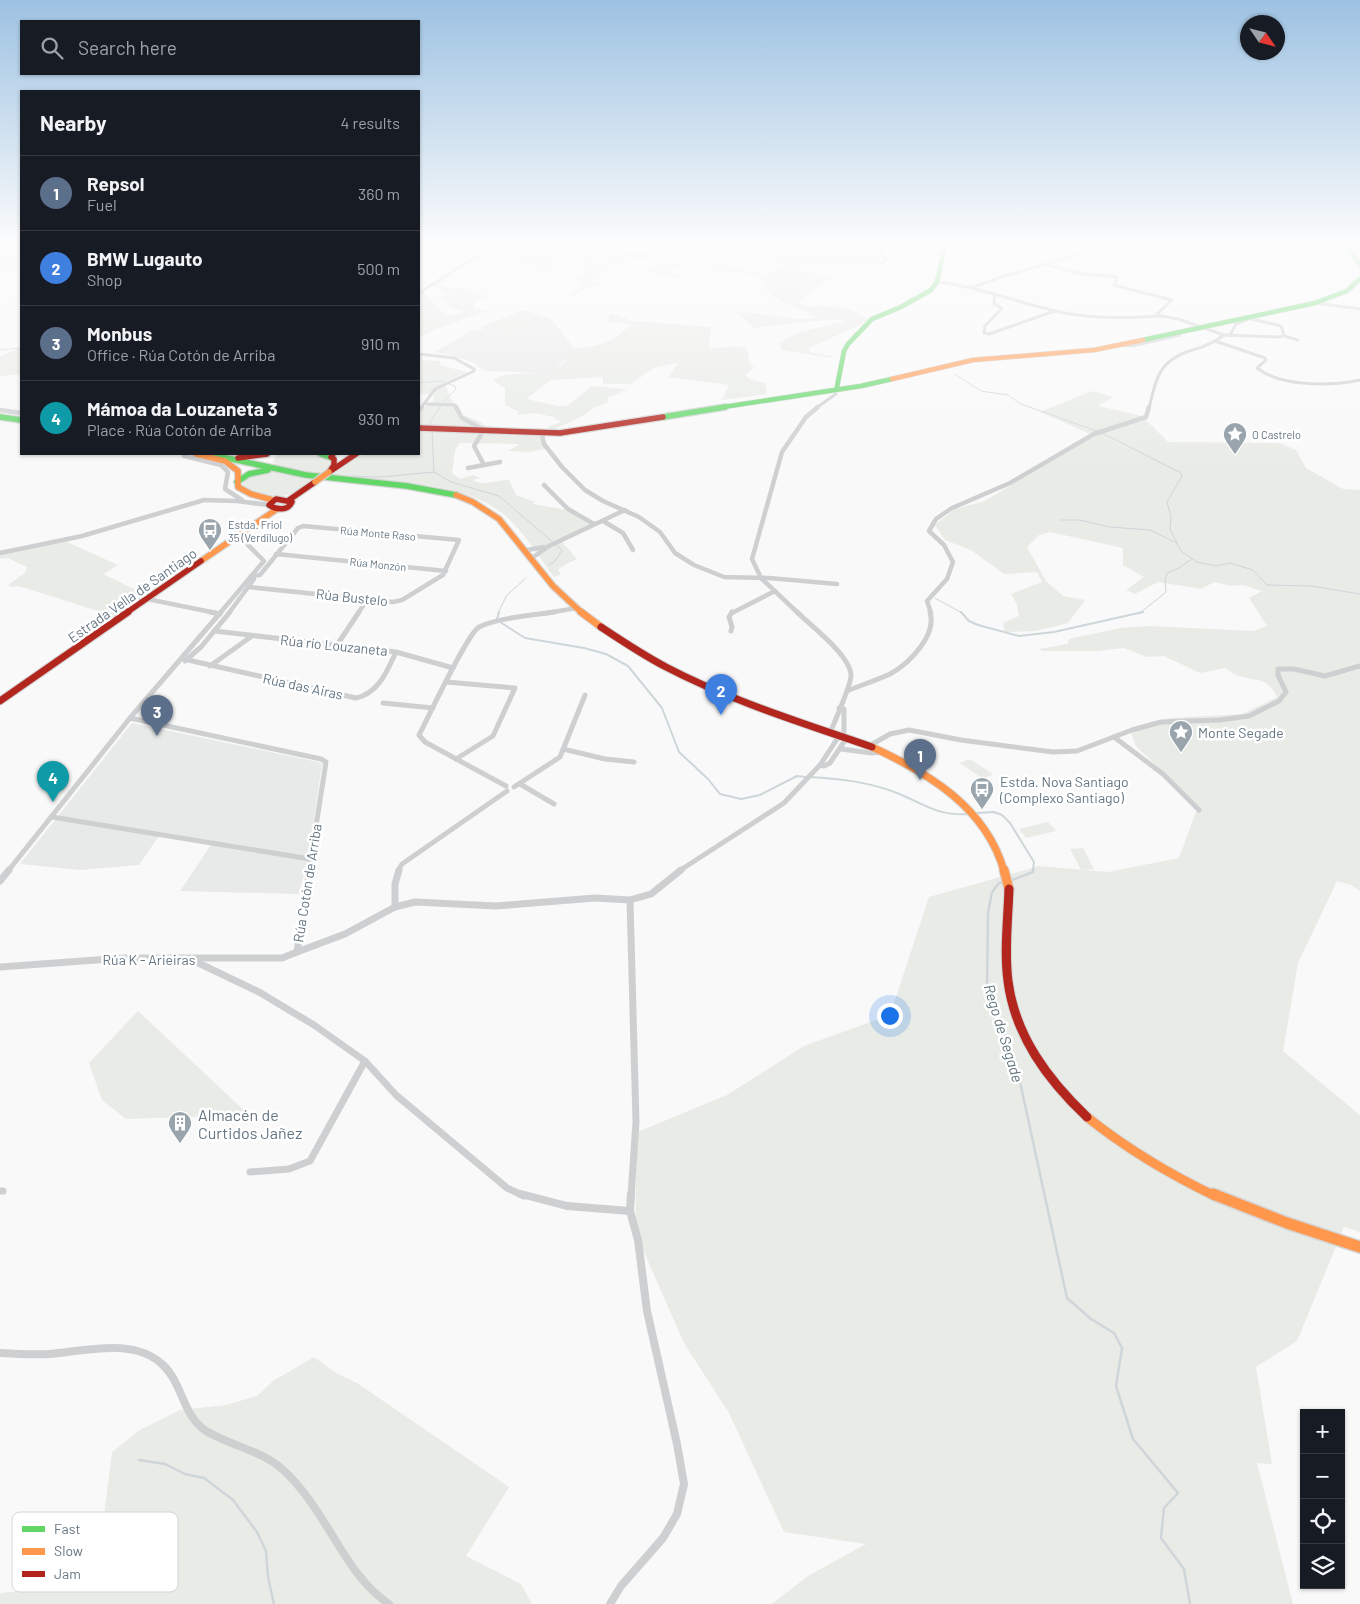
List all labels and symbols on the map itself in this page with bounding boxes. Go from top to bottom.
north arrow [1240,15,1285,60]
place icon: O Castrelo [1222,421,1248,455]
place label: O Castrelo [1252,428,1301,441]
bus stop icon: Estda. Friol 35 (Verdilugo) [197,517,223,551]
place label: Estda. Friol 35 (Verdilugo) [228,518,292,544]
street label: Rúa Monte Raso [340,523,416,543]
street label: Estrada Vella de Santiago [64,544,200,646]
street label: Rúa Monzón [349,555,407,573]
street label: Rúa Bustelo [315,585,389,609]
street label: Rúa río Louzaneta [279,631,389,659]
street label: Rúa das Airas [261,669,345,703]
pin: 2 [705,674,737,715]
pin: 3 [141,695,173,736]
place icon: Monte Segade [1168,719,1194,753]
place label: Monte Segade [1198,724,1284,741]
pin: 1 [904,739,936,780]
pin: 4 [37,761,69,802]
place label: Estda. Nova Santiago (Complexo Santiago) [999,773,1129,806]
bus stop icon: Estda. Nova Santiago (Complexo Santiago) [969,776,995,810]
street label: Rúa Cotón de Arriba [289,823,325,943]
street label: Rúa K - Arieiras [103,951,196,968]
water label: Rego de Segade [981,982,1028,1084]
your location [877,1003,903,1029]
place label: Almacén de Curtidos Jañez [198,1105,302,1142]
building icon: Almacén de Curtidos Jañez [167,1110,193,1144]
legend [12,1512,178,1592]
text: Fast [54,1520,80,1537]
text: Slow [54,1542,83,1559]
text: Jam [54,1565,81,1582]

